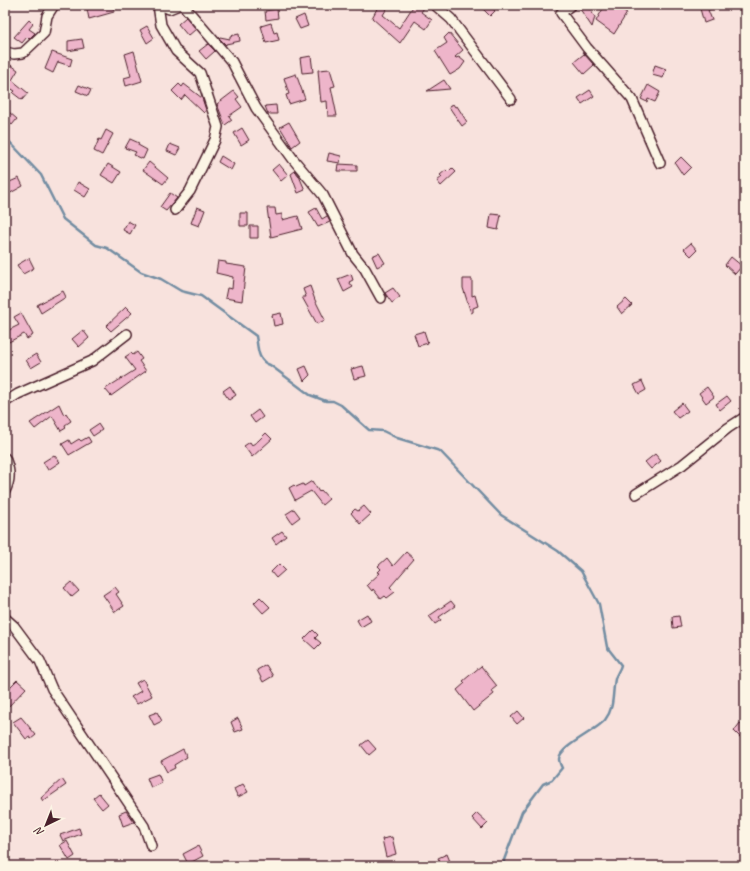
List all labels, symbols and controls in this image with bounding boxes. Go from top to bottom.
north arrow [26,805,66,845]
text: N [30,823,46,840]

